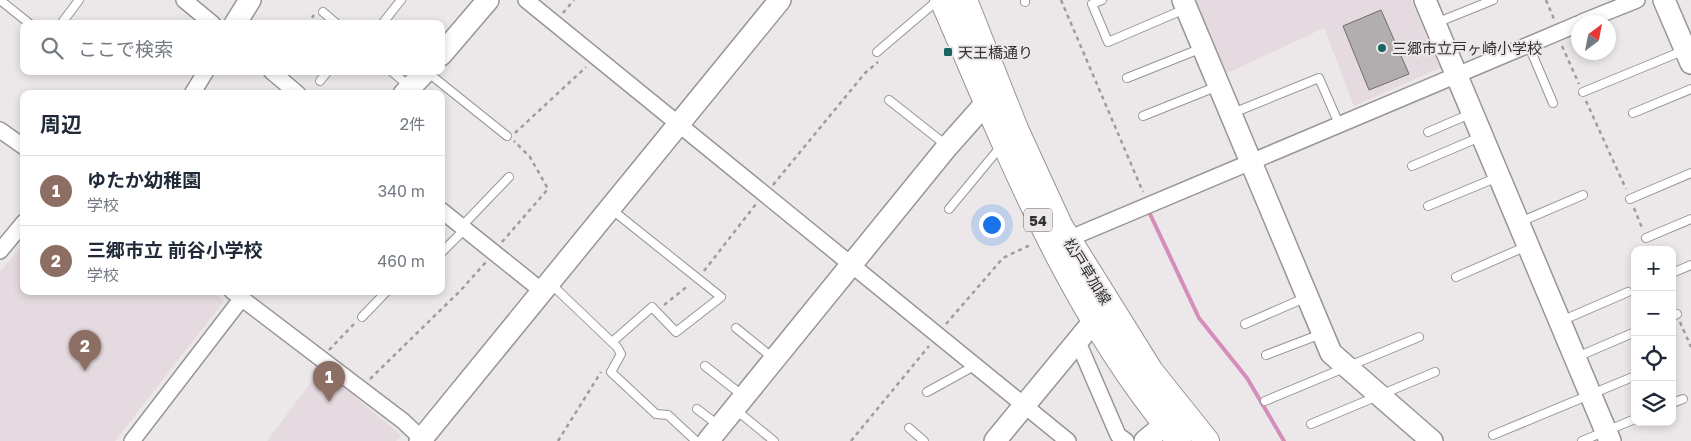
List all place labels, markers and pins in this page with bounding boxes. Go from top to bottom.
place label: 三郷市立戸ヶ崎小学校 [1392,39,1542,57]
marker: 三郷市立戸ヶ崎小学校 [1376,42,1388,54]
place label: 天王橋通り [958,43,1033,61]
marker: 天王橋通り [942,46,954,58]
pin: 2 [69,330,101,371]
pin: 1 [313,361,345,402]

